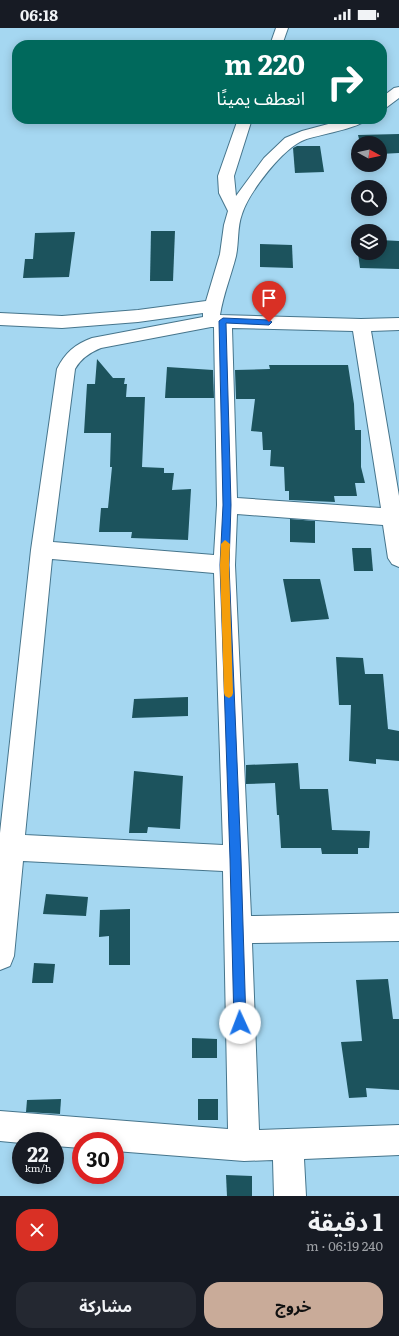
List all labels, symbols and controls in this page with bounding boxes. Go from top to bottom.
text: 06:18 [20,3,58,26]
text: 220 m [224,42,305,84]
icon: right [319,56,371,108]
text: انعطف يمينًا [216,84,305,111]
north arrow [351,136,387,172]
map controls [351,136,387,260]
button: search [351,180,387,216]
button: layers [351,224,387,260]
pin [252,281,286,322]
icon: arrive [258,287,280,309]
position arrow [219,1002,261,1044]
speed limit sign: 30 [72,1132,124,1184]
text: 22 [27,1138,49,1168]
text: km/h [25,1160,51,1175]
text: 1 دقيقة [308,1203,383,1238]
button: close [16,1209,58,1251]
text: 240 m · 06:19 [306,1236,383,1255]
button: مشاركة [16,1282,196,1328]
button: خروج [204,1282,383,1328]

